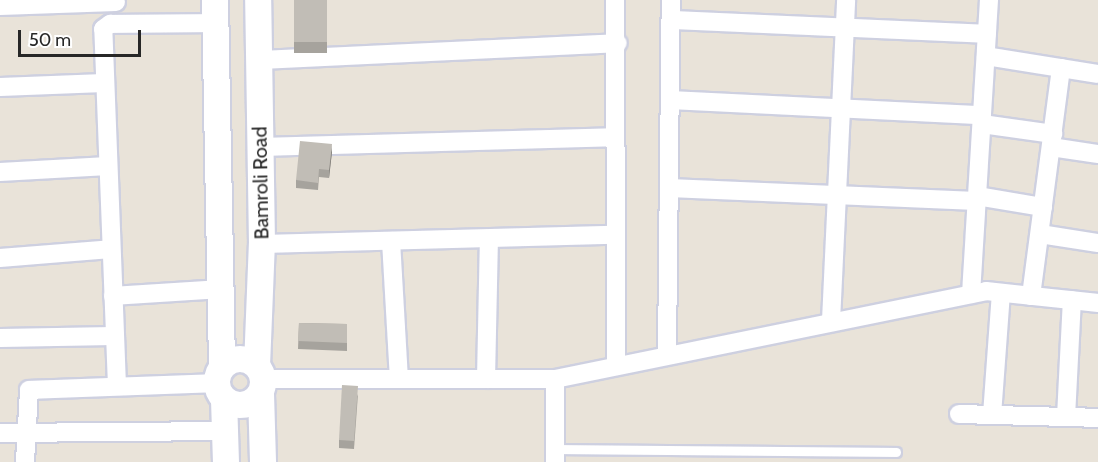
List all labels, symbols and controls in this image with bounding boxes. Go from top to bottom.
scale bar [21,18,144,56]
text: 50 m [29,29,71,51]
street label: Bamroli Road [248,126,274,240]

